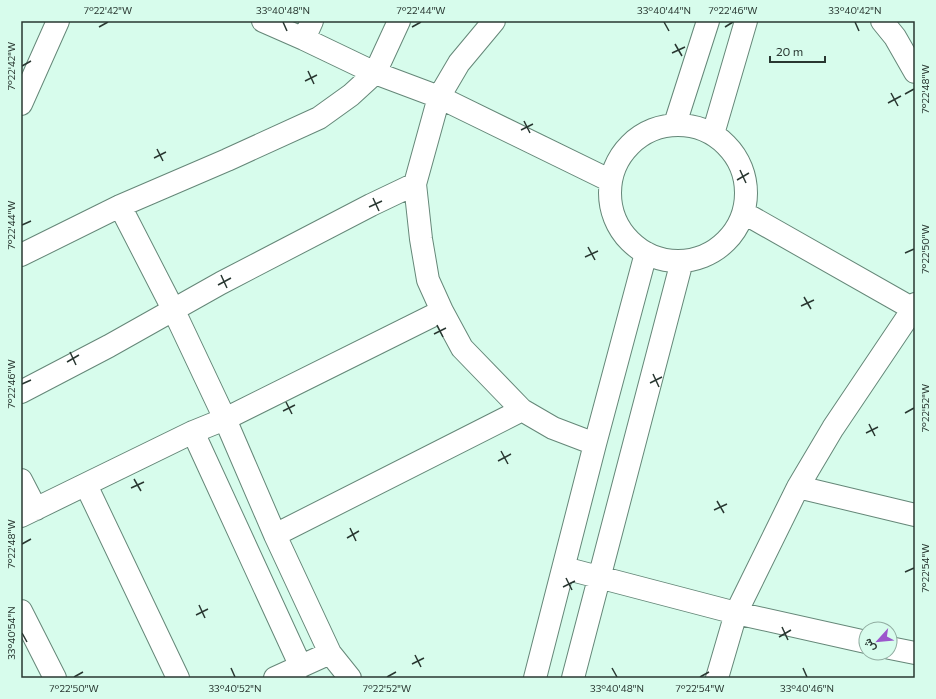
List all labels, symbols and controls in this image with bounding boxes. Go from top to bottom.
text: 7°22'42"W [84,4,132,16]
text: 33°40'48"N [256,4,310,16]
text: 7°22'44"W [396,4,446,16]
text: 33°40'44"N [637,4,691,16]
text: 7°22'46"W [708,4,758,16]
text: 33°40'42"N [828,4,882,16]
scale bar [770,38,825,64]
text: 7°22'42"W [5,42,17,90]
text: 20 m [776,44,803,58]
text: 7°22'48"W [919,64,931,114]
text: 7°22'44"W [5,200,17,250]
text: 7°22'50"W [919,224,931,274]
text: 7°22'46"W [5,359,17,409]
text: 7°22'52"W [919,384,931,432]
text: 7°22'48"W [5,519,17,569]
text: 7°22'54"W [919,544,931,592]
text: 33°40'54"N [5,606,17,660]
north arrow [858,621,898,661]
text: ش [860,636,878,655]
text: 7°22'50"W [49,682,99,694]
text: 33°40'52"N [208,682,262,694]
text: 7°22'52"W [363,682,411,694]
text: 33°40'48"N [590,682,644,694]
text: 7°22'54"W [676,682,724,694]
text: 33°40'46"N [780,682,834,694]

